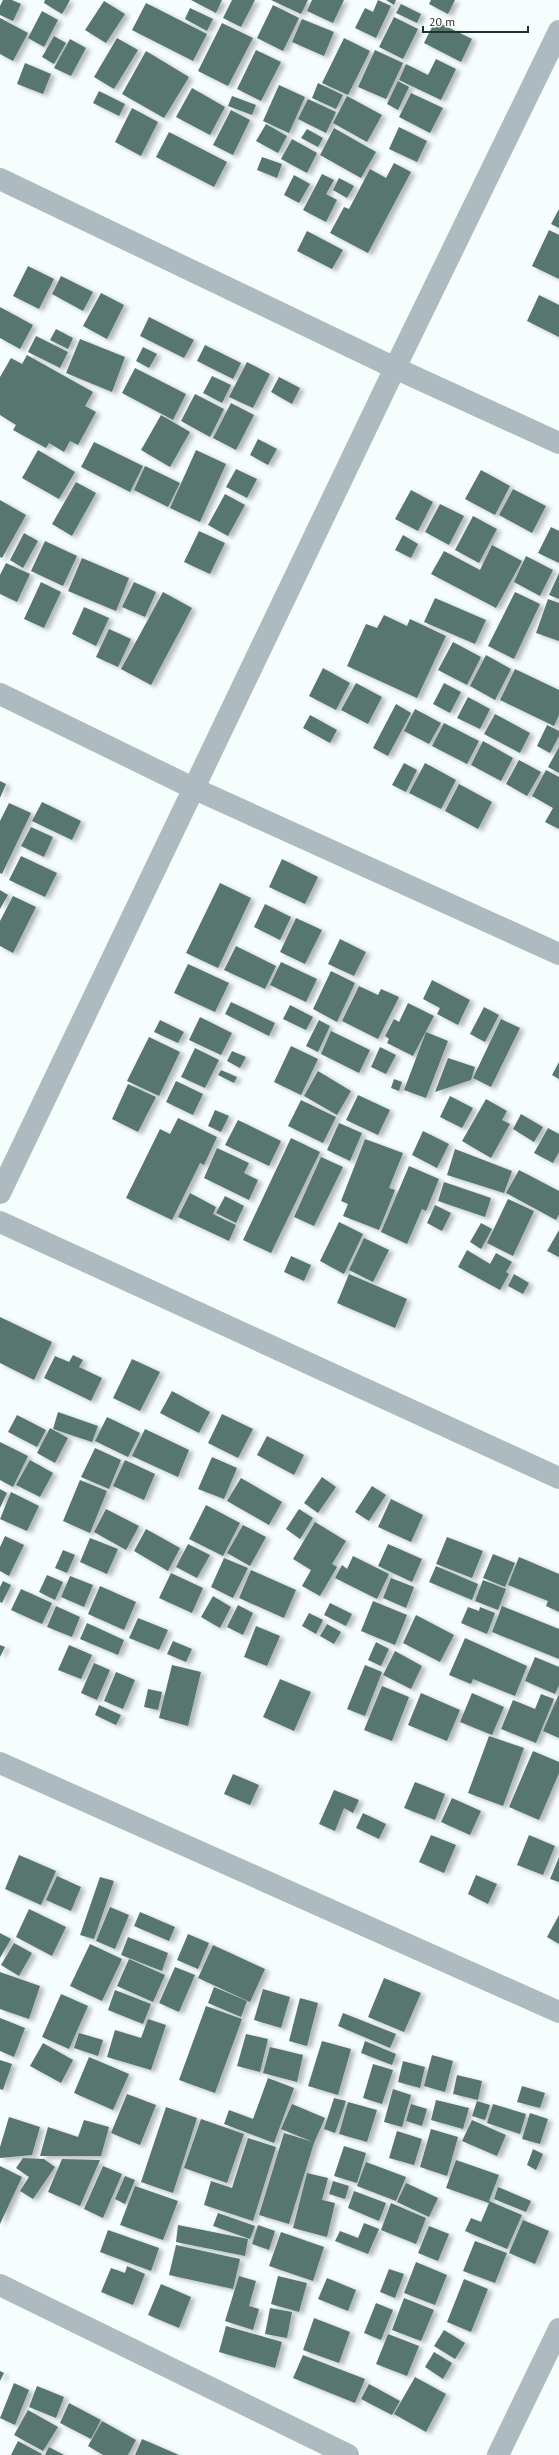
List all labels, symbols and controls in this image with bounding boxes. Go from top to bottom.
scale bar [423,8,528,34]
text: 20 m [429,14,455,29]

